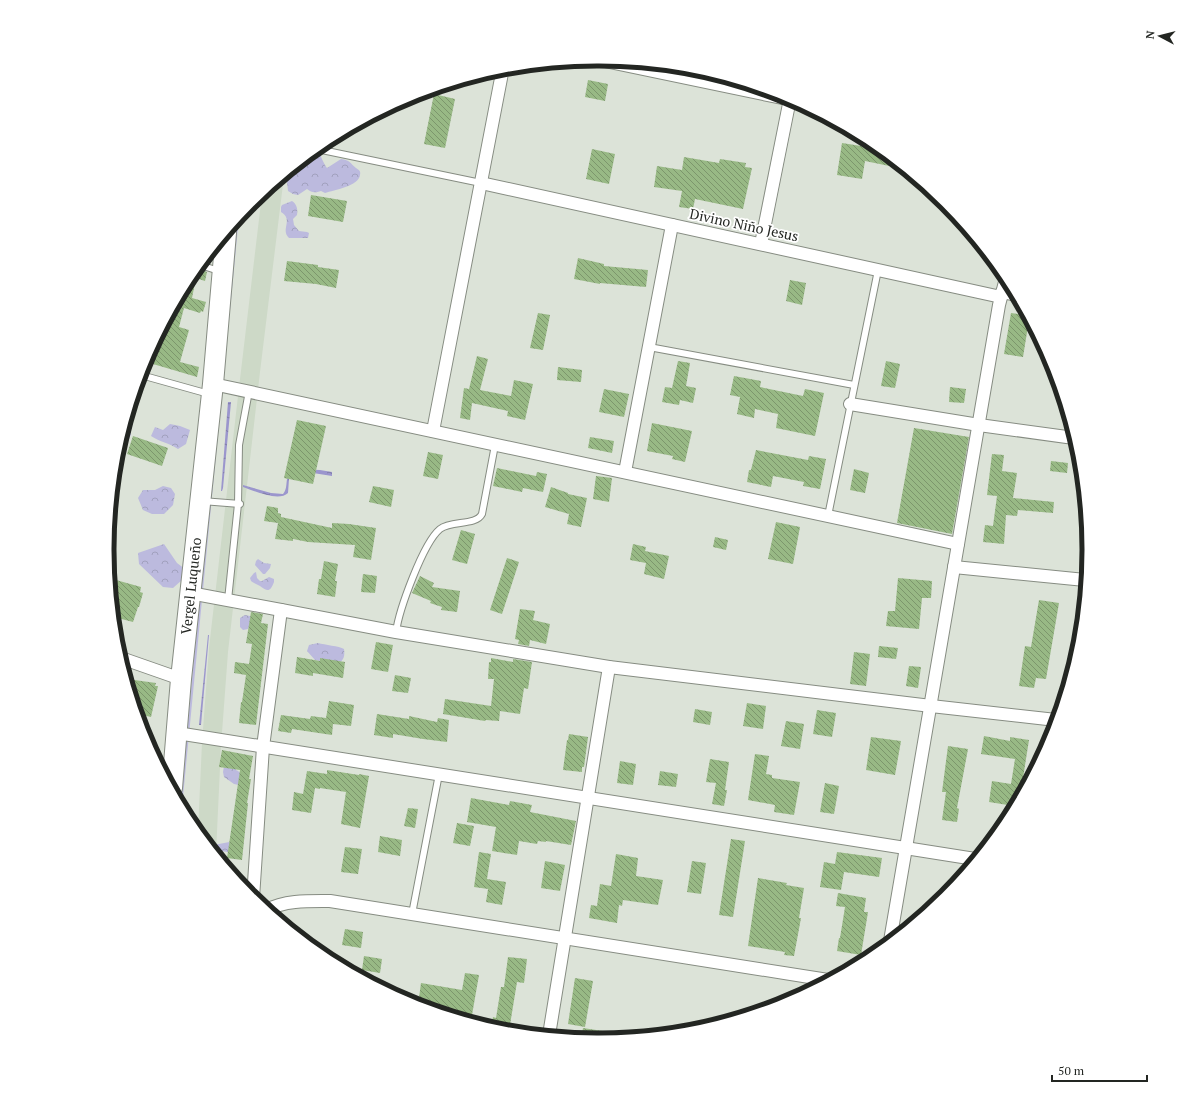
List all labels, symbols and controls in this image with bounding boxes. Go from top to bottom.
north arrow [1140,16,1180,56]
text: N [1143,29,1158,40]
street label: Divino Niño Jesus [688,204,800,245]
street label: Vergel Luqueño [176,536,205,635]
scale bar [1052,1057,1147,1083]
text: 50 m [1058,1063,1085,1078]

